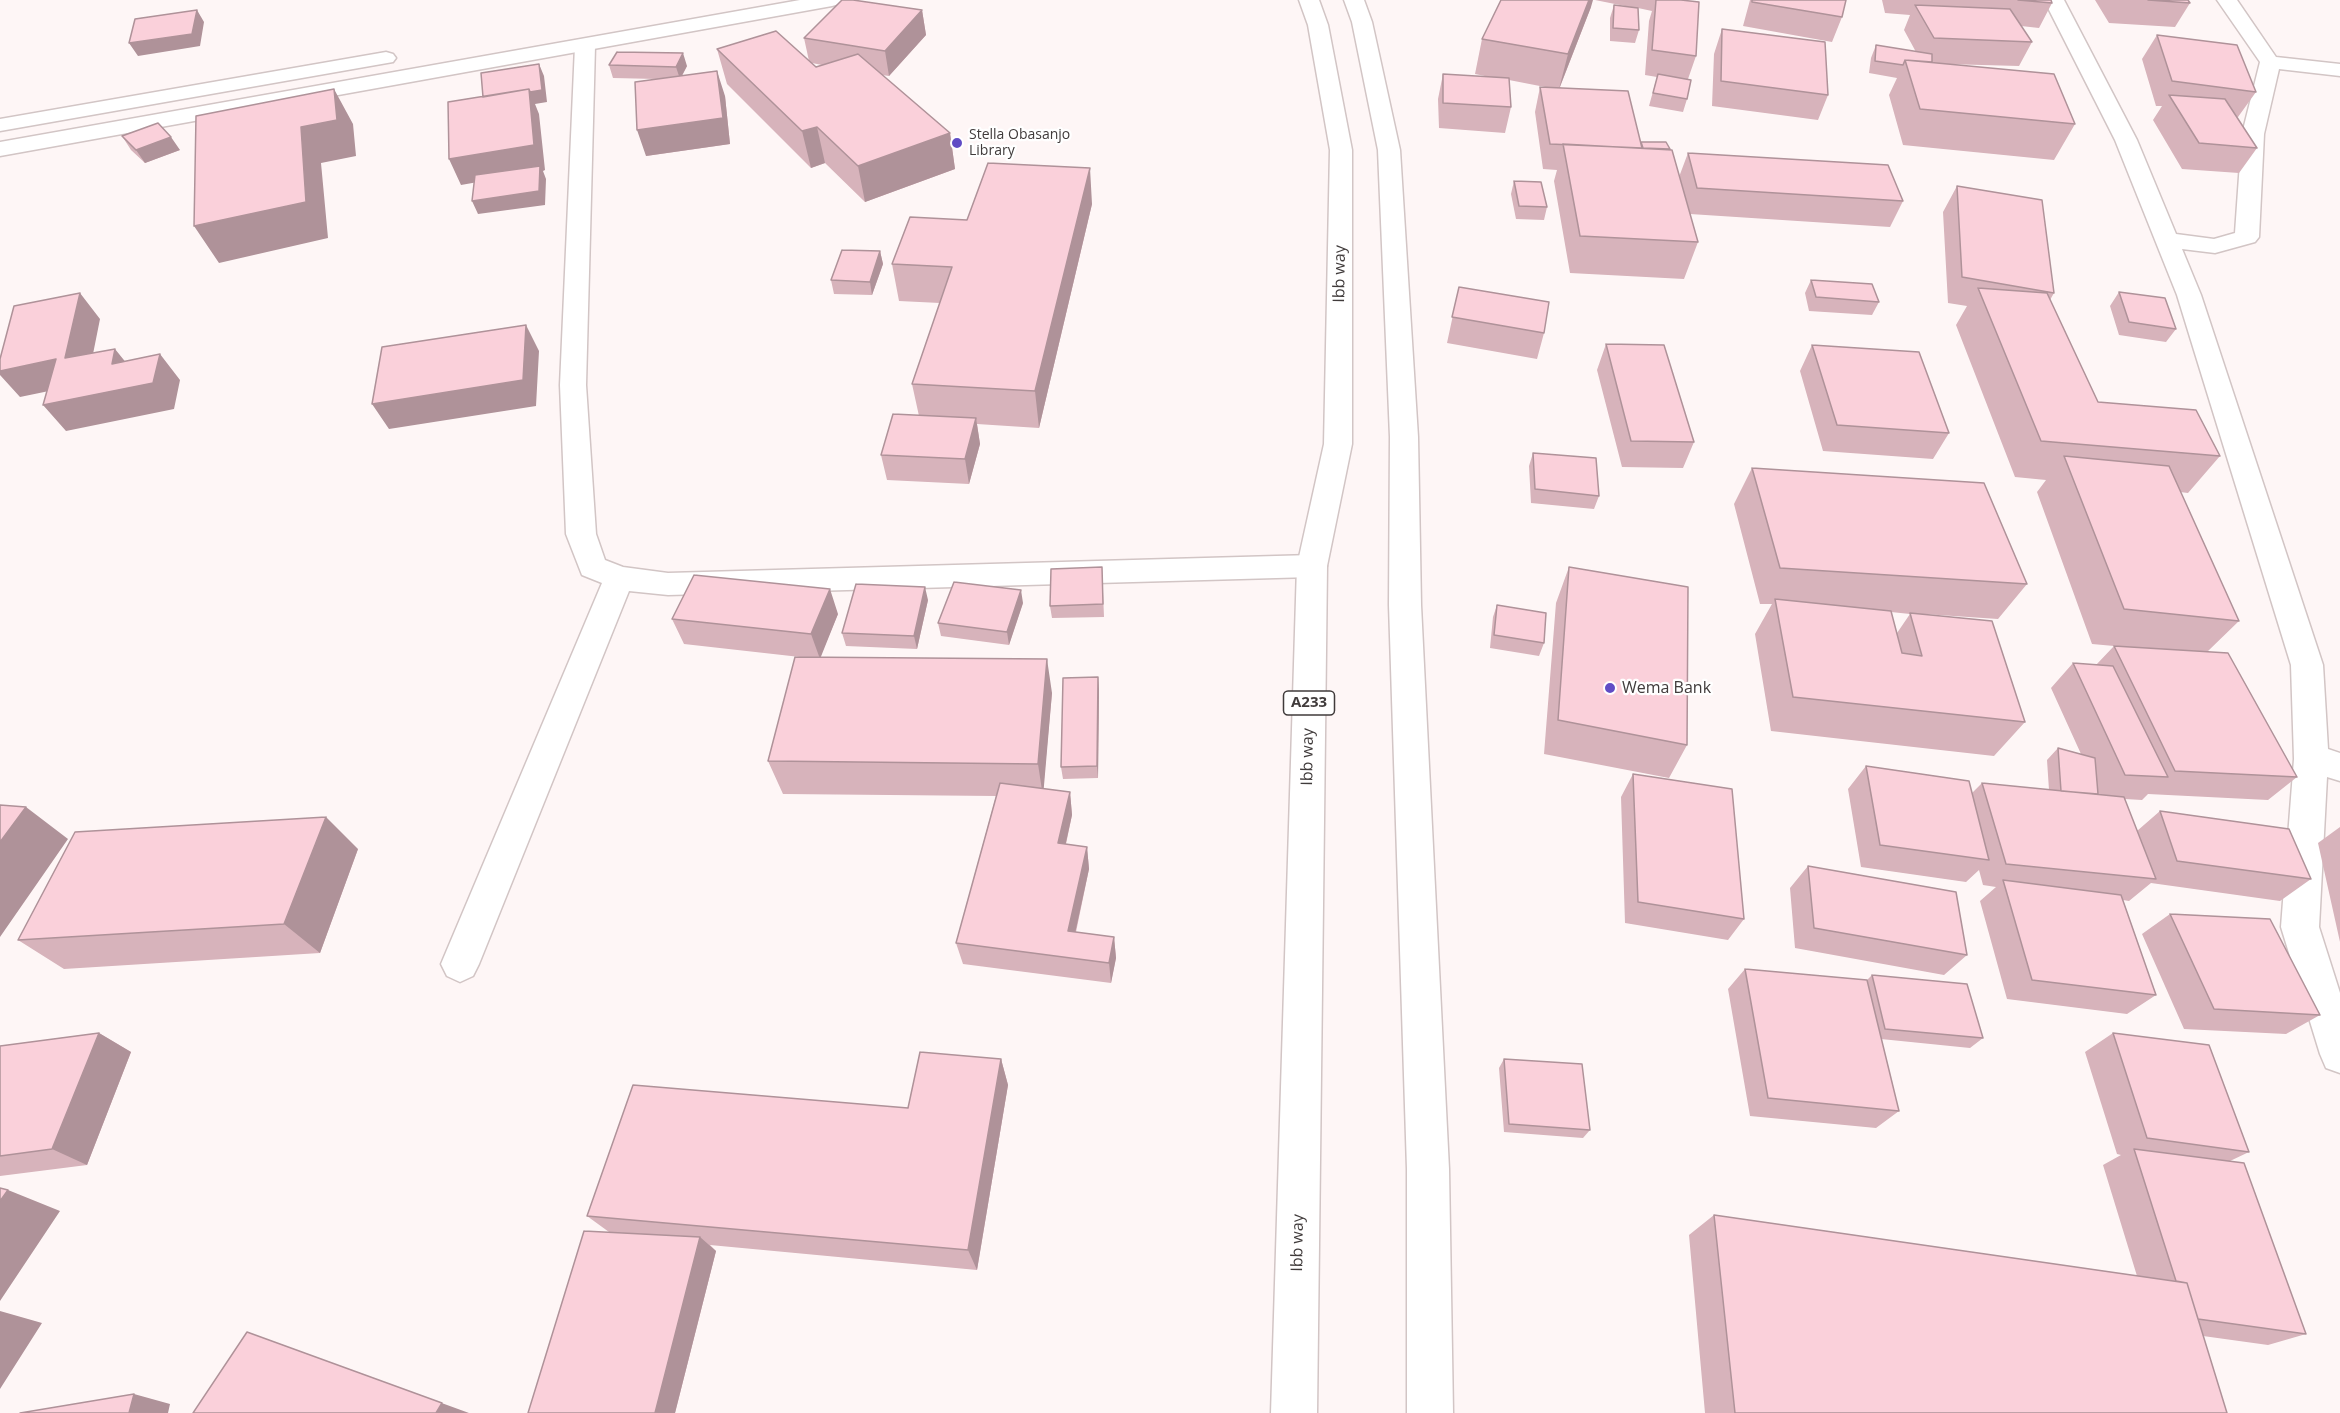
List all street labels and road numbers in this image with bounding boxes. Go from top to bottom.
street label: Ibb way [1330,245,1350,303]
road number: A233 [1284,691,1334,715]
street label: Ibb way [1298,728,1318,786]
street label: Ibb way [1288,1214,1308,1272]

